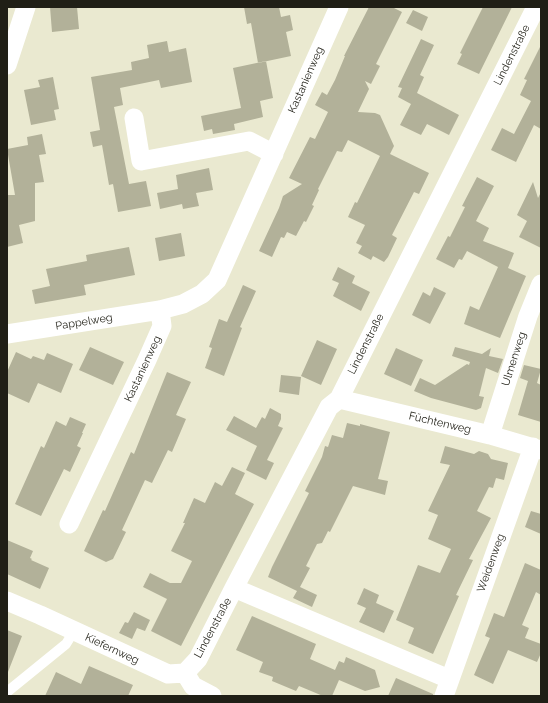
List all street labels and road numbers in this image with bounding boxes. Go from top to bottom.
street label: Lindenstraße [491,22,533,88]
street label: Kastanienweg [285,45,327,115]
street label: Pappelweg [55,311,113,333]
street label: Lindenstraße [345,311,387,377]
street label: Ulmenweg [499,330,529,388]
street label: Kastanienweg [122,334,164,404]
street label: Füchtenweg [408,409,472,437]
street label: Weidenweg [474,532,508,594]
street label: Lindenstraße [192,596,234,660]
street label: Kiefernweg [83,631,141,667]

